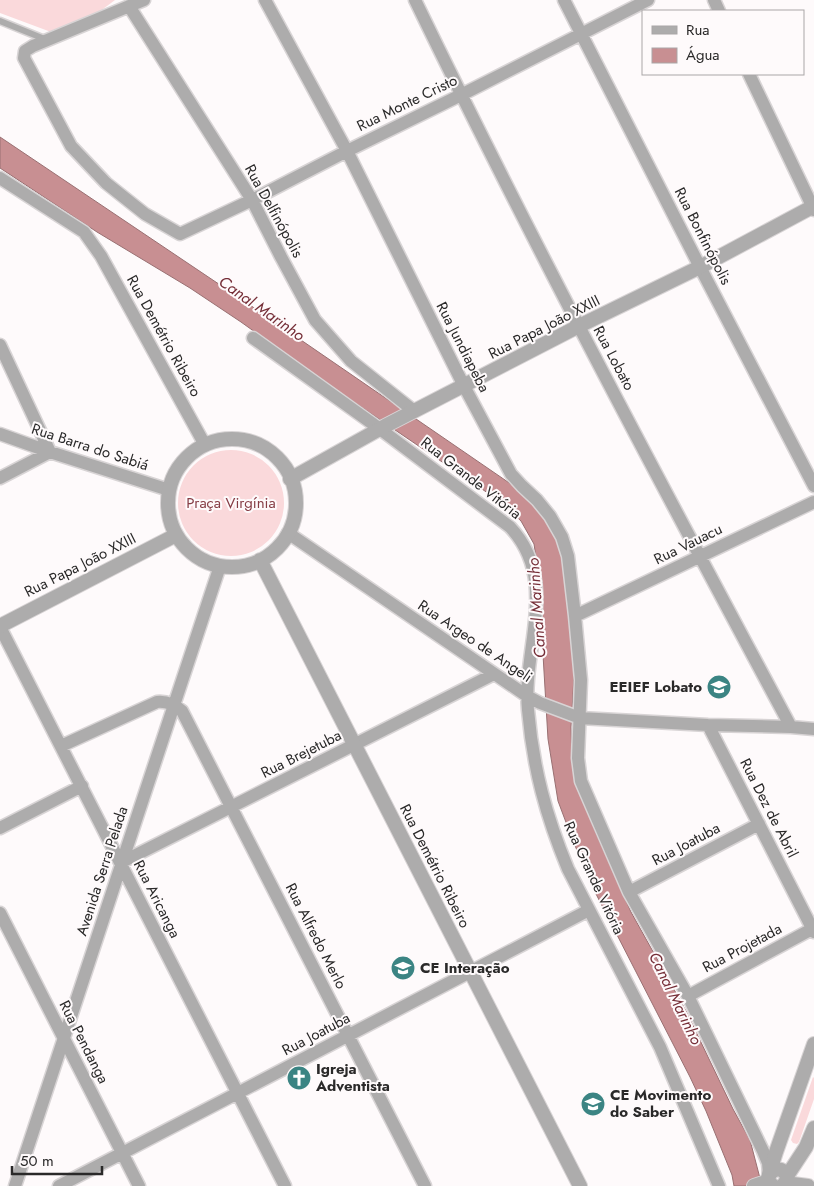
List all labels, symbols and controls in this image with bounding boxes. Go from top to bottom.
legend [642,10,804,75]
text: Rua [686,19,710,41]
text: Água [686,44,720,66]
street label: Rua Monte Cristo [353,69,461,137]
street label: Rua Delfinópolis [239,160,309,262]
street label: Rua Bonfinópolis [669,183,737,289]
water label: Canal Marinho [214,270,310,347]
street label: Rua Demétrio Ribeiro [121,271,207,401]
street label: Rua Papa João XXIII [484,289,604,365]
street label: Rua Jundiapeba [431,298,495,396]
street label: Rua Lobato [588,322,640,394]
street label: Rua Barra do Sabiá [29,418,151,476]
street label: Rua Grande Vitória [416,432,526,524]
park label: Praça Virgínia [186,492,276,514]
street label: Rua Vauacu [650,518,726,570]
street label: Rua Papa João XXIII [20,527,140,603]
water label: Canal Marinho [521,557,551,659]
street label: Rua Argeo de Angeli [413,594,537,688]
school or university icon: EEIEF Lobato [706,674,732,700]
place label: EEIEF Lobato [610,676,702,698]
street label: Rua Brejetuba [257,724,345,784]
street label: Rua Dez de Abril [734,755,804,861]
street label: Rua Demétrio Ribeiro [394,800,476,932]
street label: Avenida Serra Pelada [71,803,133,939]
street label: Rua Joatuba [648,817,724,871]
street label: Rua Grande Vitória [558,818,630,938]
street label: Rua Aricanga [128,856,186,942]
street label: Rua Alfredo Merlo [280,879,352,993]
street label: Rua Projetada [698,918,786,978]
water label: Canal Marinho [643,948,708,1049]
school or university icon: CE Interação [390,955,416,981]
place label: CE Interação [420,957,510,979]
street label: Rua Pendanga [54,997,114,1087]
street label: Rua Joatuba [278,1007,354,1061]
place label: Igreja Adventista [315,1058,390,1097]
church icon: Igreja Adventista [286,1065,312,1091]
place label: CE Movimento do Saber [610,1084,711,1123]
school or university icon: CE Movimento do Saber [580,1091,606,1117]
scale bar [12,1144,102,1176]
text: 50 m [20,1150,54,1172]

